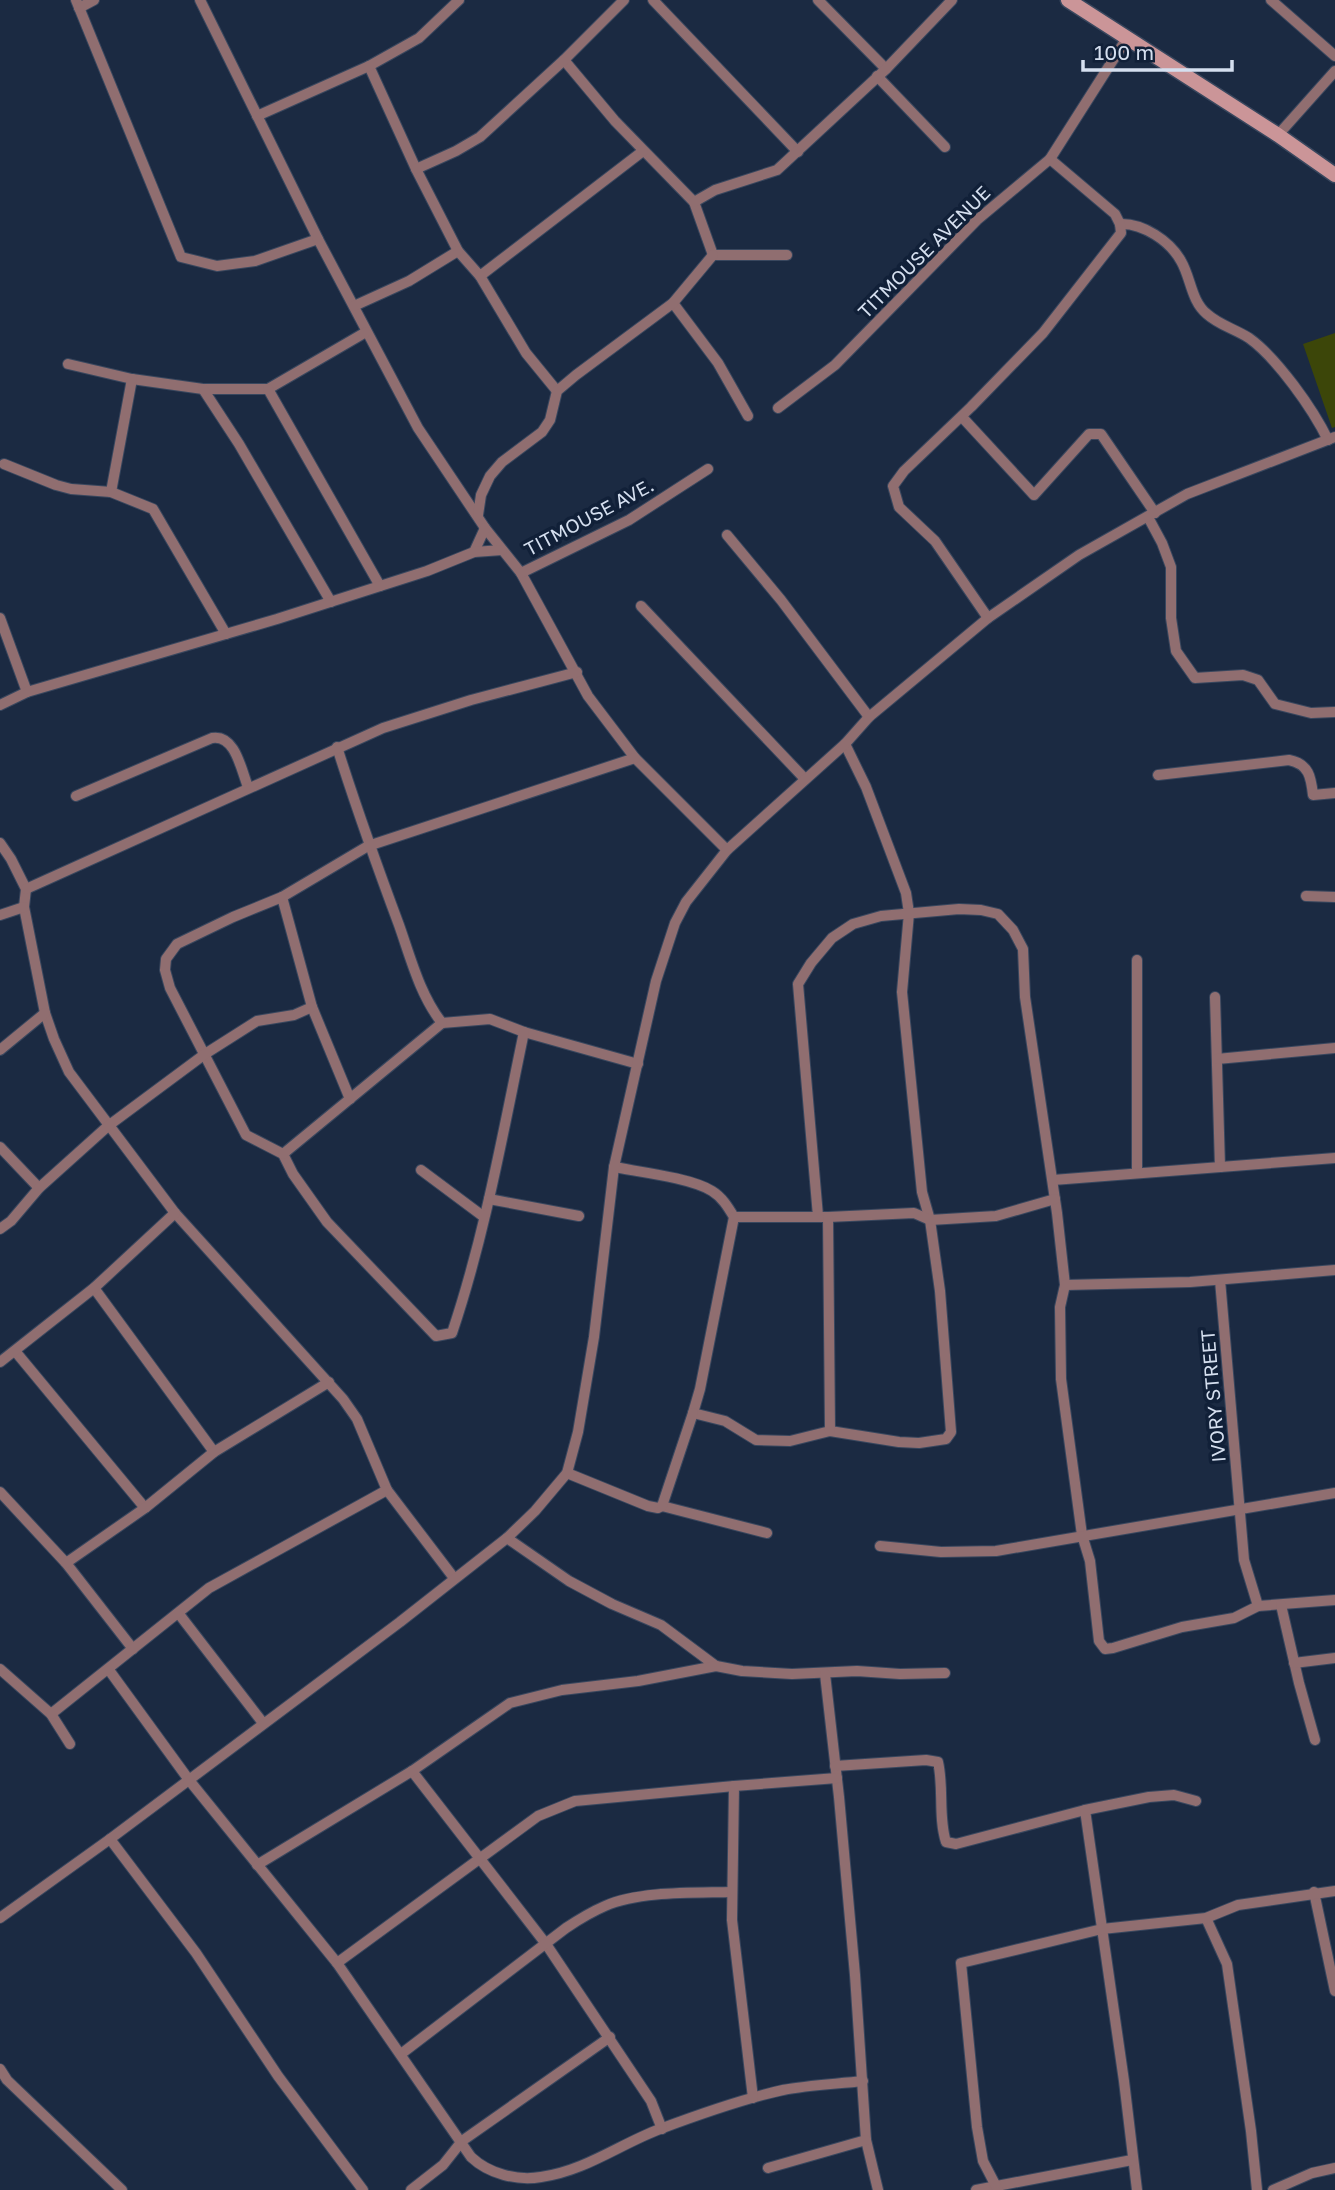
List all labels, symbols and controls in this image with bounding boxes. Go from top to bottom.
scale bar [1083,28,1232,72]
text: 100 m [1094,39,1154,65]
street label: TITMOUSE AVENUE [853,181,995,323]
street label: TITMOUSE AVE. [520,473,657,560]
street label: IVORY STREET [1195,1328,1230,1464]

